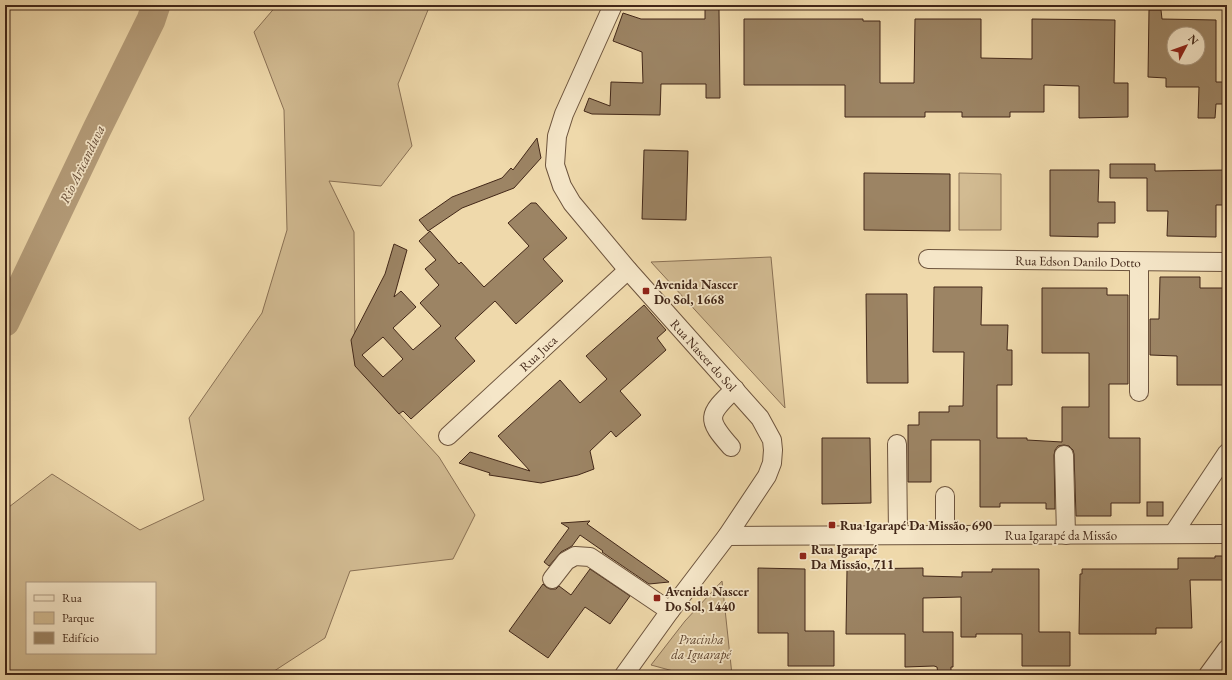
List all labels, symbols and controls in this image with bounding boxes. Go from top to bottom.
north arrow [1166,26,1206,66]
text: N [1185,31,1202,47]
water label: Rio Aricanduva [55,122,109,206]
street label: Rua Edson Danilo Dotto [1015,252,1141,271]
place label: Avenida Nascer Do Sol, 1668 [653,276,738,308]
marker: Avenida Nascer Do Sol, 1668 [641,286,651,296]
street label: Rua Nascer do Sol [667,316,741,395]
street label: Rua Juca [516,331,561,375]
place label: Rua Igarapé Da Missão, 690 [840,517,992,534]
marker: Rua Igarapé Da Missão, 690 [827,520,837,530]
street label: Rua Igarapé da Missão [1005,527,1117,544]
place label: Rua Igarapé Da Missão, 711 [811,541,894,573]
marker: Rua Igarapé Da Missão, 711 [798,551,808,561]
legend [26,582,156,654]
place label: Avenida Nascer Do Sol, 1440 [664,583,749,615]
text: Rua [62,590,82,606]
marker: Avenida Nascer Do Sol, 1440 [652,593,662,603]
text: Parque [62,610,94,626]
text: Edifício [62,630,99,646]
park label: Pracinha da Iguarapé [671,631,732,663]

